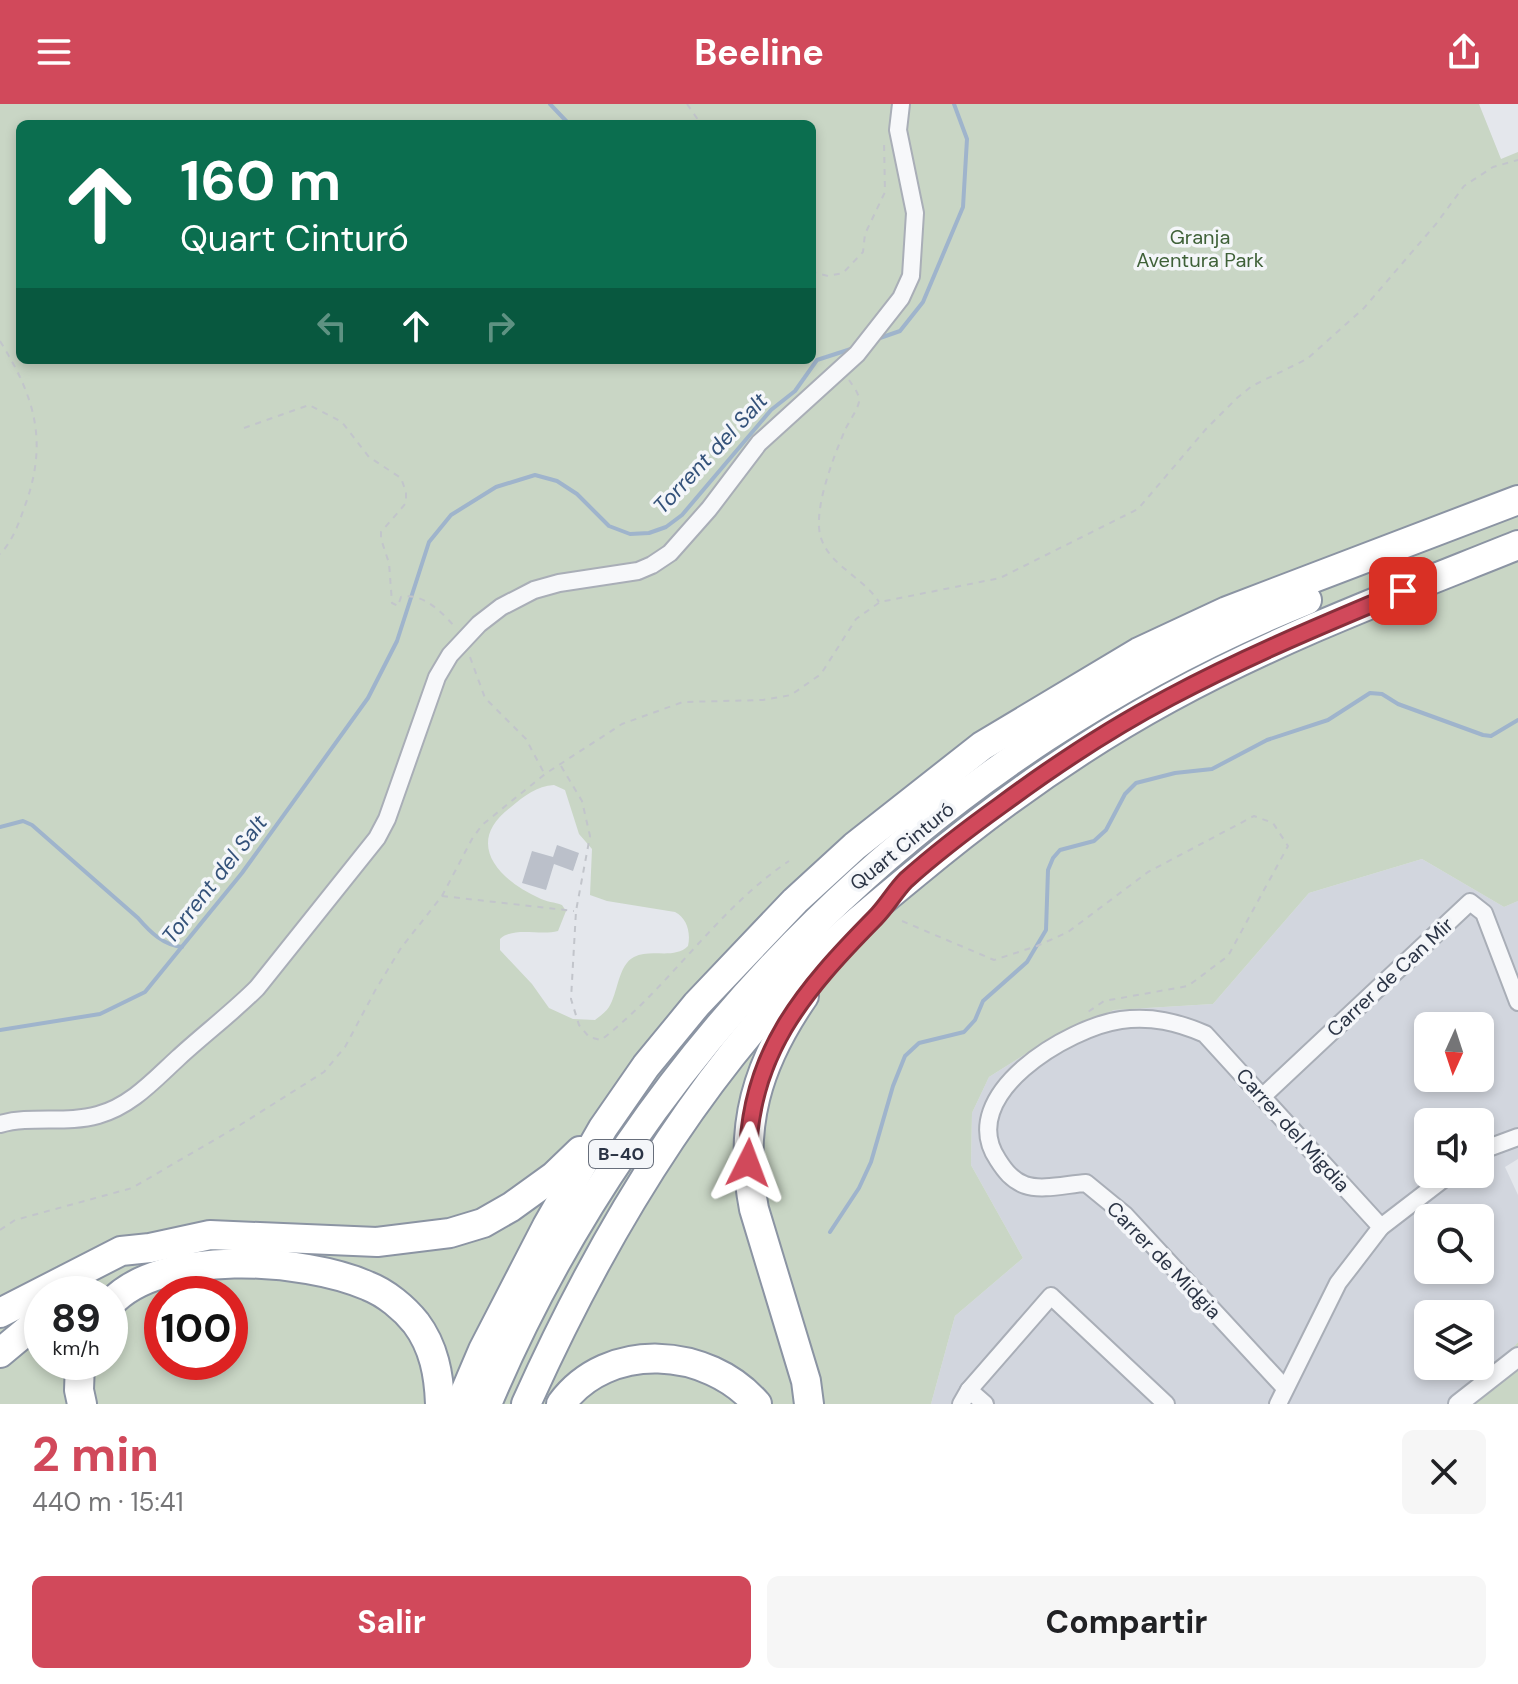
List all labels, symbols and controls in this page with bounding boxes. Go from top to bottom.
text: Beeline [694,29,824,76]
icon: menu [32,30,76,74]
icon: share [1442,30,1486,74]
text: 160 m [180,144,341,217]
icon: ahead [48,152,152,256]
text: Quart Cinturó [180,215,409,262]
park label: Granja Aventura Park [1136,224,1264,273]
icon: left [310,304,354,348]
icon: ahead [394,304,438,348]
icon: right [478,304,522,348]
water label: Torrent del Salt [647,386,774,520]
pin [1369,557,1437,625]
icon: arrive [1381,569,1425,613]
street label: Quart Cinturó [844,796,960,896]
water label: Torrent del Salt [155,809,274,949]
street label: Carrer de Can Mir [1321,912,1459,1042]
north arrow [1414,1012,1494,1092]
map controls [1414,1012,1494,1380]
street label: Carrer del Migdia [1230,1063,1356,1197]
button: sound [1414,1108,1494,1188]
position arrow [706,1121,790,1205]
road number: B-40 [589,1140,653,1168]
street label: Carrer de Midgia [1101,1196,1227,1324]
button: search [1414,1204,1494,1284]
speed limit sign: 100 [144,1276,248,1380]
text: 89 [51,1292,101,1344]
button: layers [1414,1300,1494,1380]
text: km/h [52,1335,100,1361]
text: 2 min [32,1423,159,1486]
button: close [1402,1430,1486,1514]
text: 440 m · 15:41 [32,1485,184,1519]
button: Salir [32,1576,751,1668]
button: Compartir [767,1576,1486,1668]

